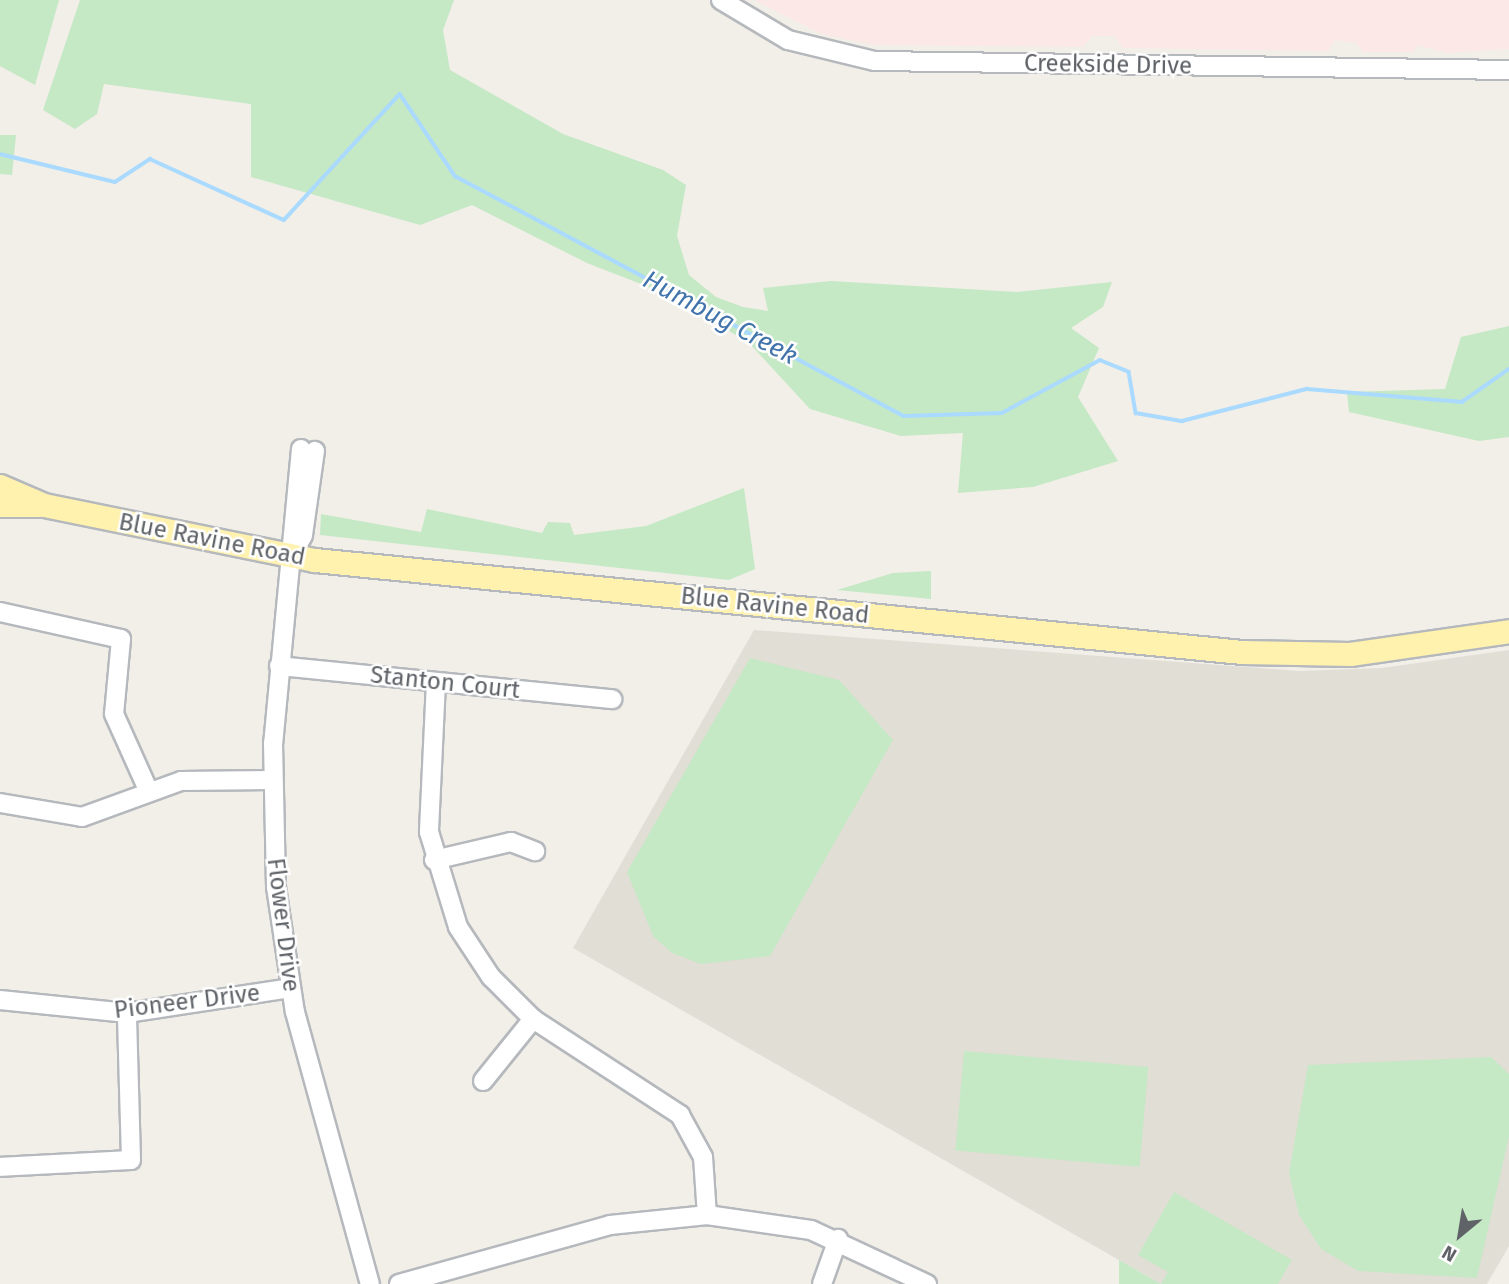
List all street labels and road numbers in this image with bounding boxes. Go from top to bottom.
street label: Creekside Drive [1024,49,1192,81]
street label: Blue Ravine Road [116,508,308,572]
street label: Blue Ravine Road [679,582,871,630]
street label: Stanton Court [369,661,521,705]
street label: Flower Drive [261,856,305,994]
street label: Pioneer Drive [112,979,262,1025]

